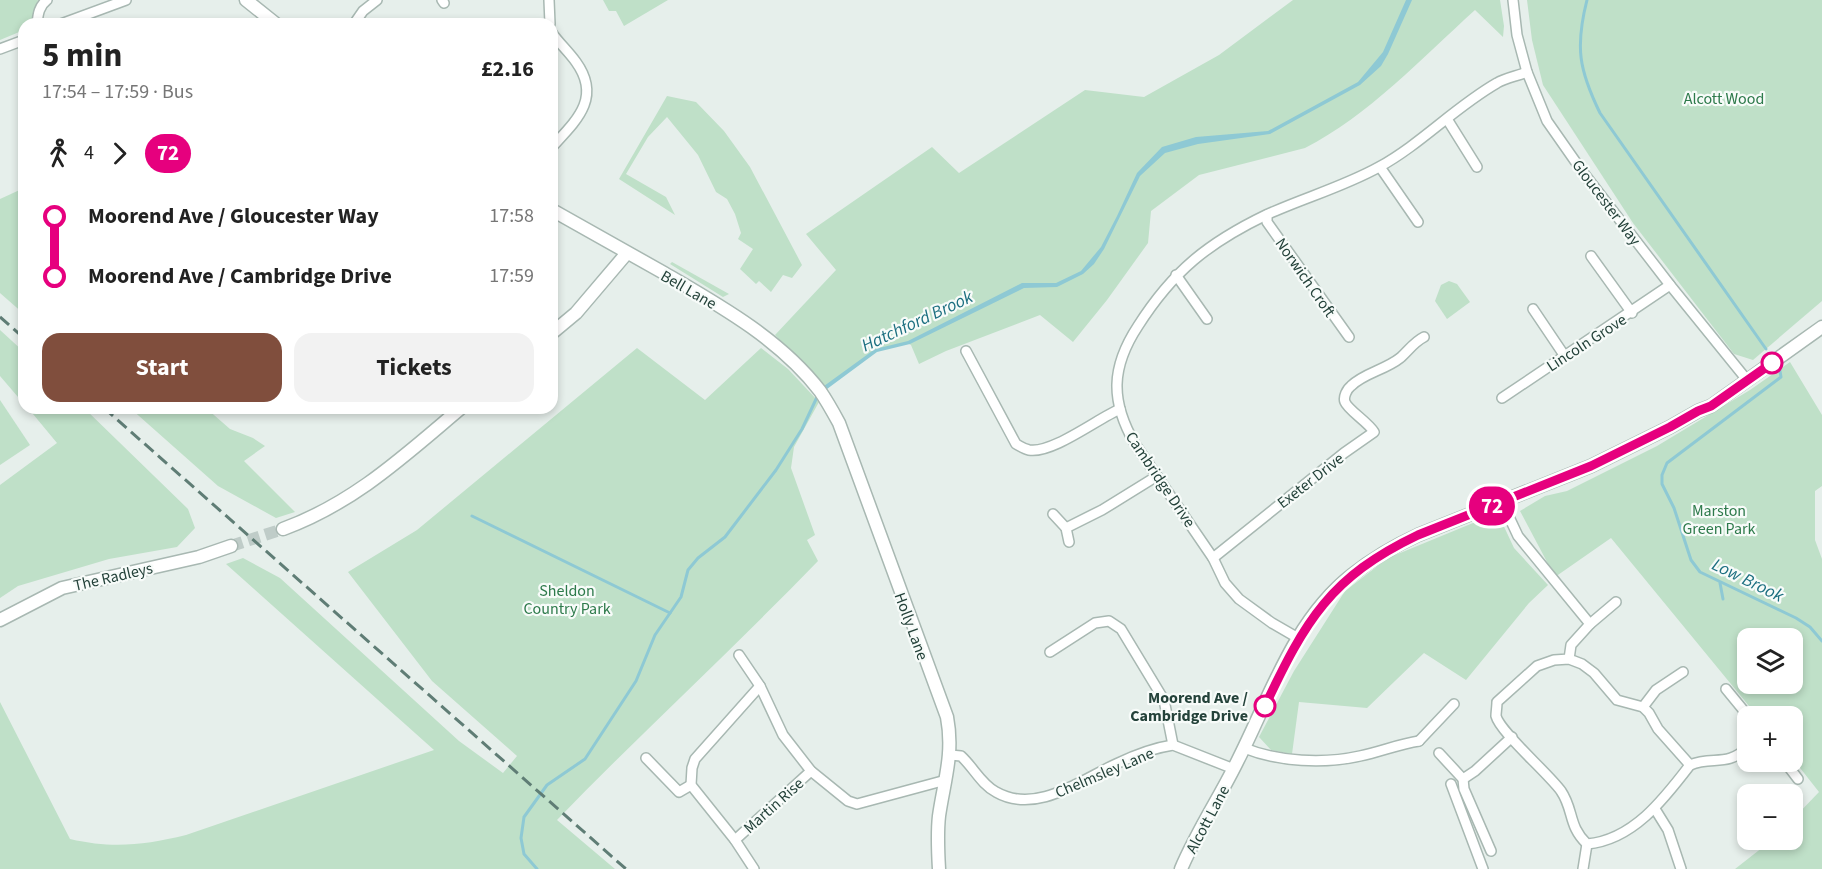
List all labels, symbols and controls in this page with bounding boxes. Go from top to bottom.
text: 5 min [42,32,122,79]
text: £2.16 [481,53,534,85]
text: 17:54 – 17:59 · Bus [42,78,193,106]
park label: Alcott Wood [1684,88,1764,110]
icon: walk [42,137,75,170]
icon: forward [103,137,136,170]
text: 72 [157,138,179,168]
text: 4 [84,139,94,167]
street label: Gloucester Way [1567,155,1646,251]
text: Moorend Ave / Gloucester Way [88,200,379,232]
text: 17:58 [489,202,534,230]
street label: Norwich Croft [1270,234,1341,322]
text: Moorend Ave / Cambridge Drive [88,260,392,292]
text: 17:59 [489,262,534,290]
street label: Bell Lane [656,265,721,315]
water label: Hatchford Brook [857,285,977,358]
street label: Lincoln Grove [1542,309,1631,377]
button: Start [42,333,282,402]
button: Tickets [294,333,534,402]
unlabelled marker [1761,352,1783,374]
street label: Cambridge Drive [1120,427,1200,532]
street label: Exeter Drive [1273,448,1349,514]
line badge: 72 [1465,486,1519,526]
text: 72 [1481,491,1503,521]
park label: Marston Green Park [1683,500,1756,540]
water label: Low Brook [1708,552,1788,609]
street label: The Radleys [71,557,155,597]
park label: Sheldon Country Park [523,580,611,620]
street label: Holly Lane [889,589,933,663]
map controls [1737,628,1803,850]
button: layers [1737,628,1803,694]
place label: Moorend Ave / Cambridge Drive [1130,687,1248,727]
marker: Moorend Ave / Cambridge Drive [1254,695,1276,717]
button: + [1737,706,1803,772]
street label: Chelmsley Lane [1052,742,1157,804]
street label: Martin Rise [739,773,809,839]
street label: Alcott Lane [1181,781,1235,857]
button: − [1737,784,1803,850]

